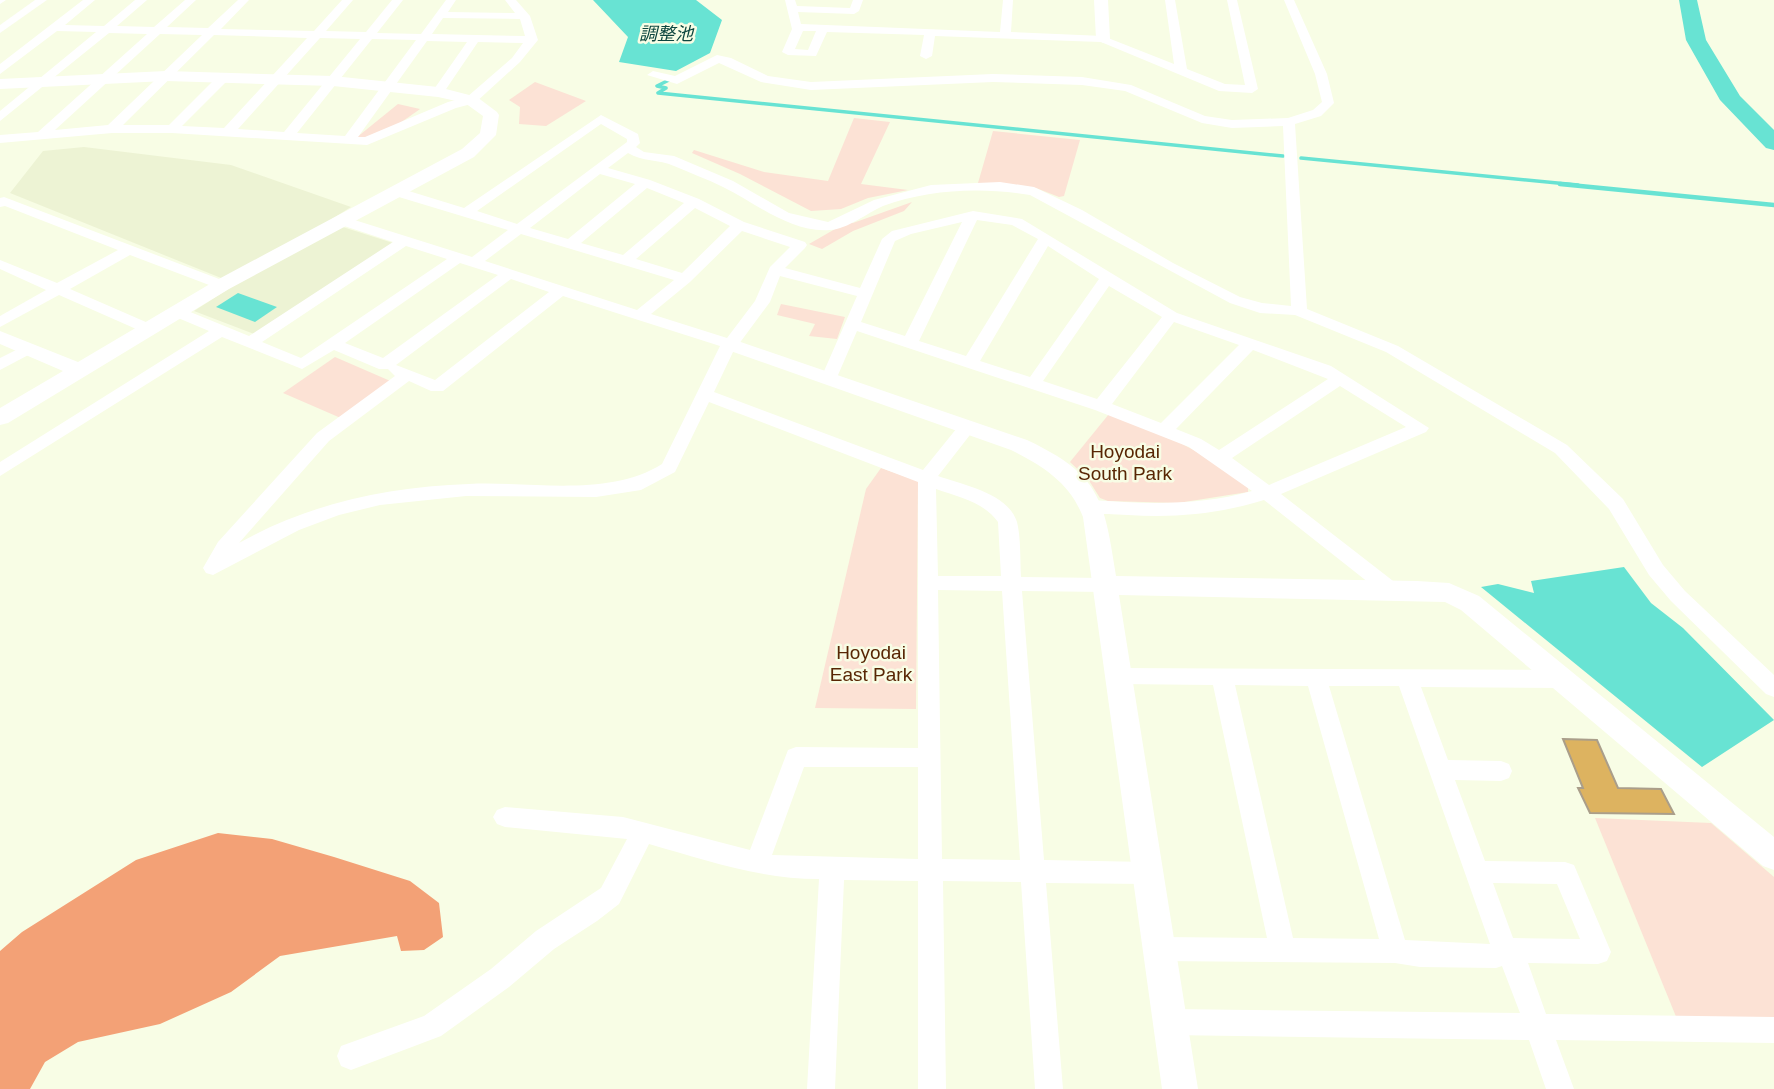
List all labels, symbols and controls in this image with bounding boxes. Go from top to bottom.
water label: 調整池 [639,24,695,44]
park label: Hoyodai South Park [1078,441,1172,484]
park label: Hoyodai East Park [830,642,913,685]

